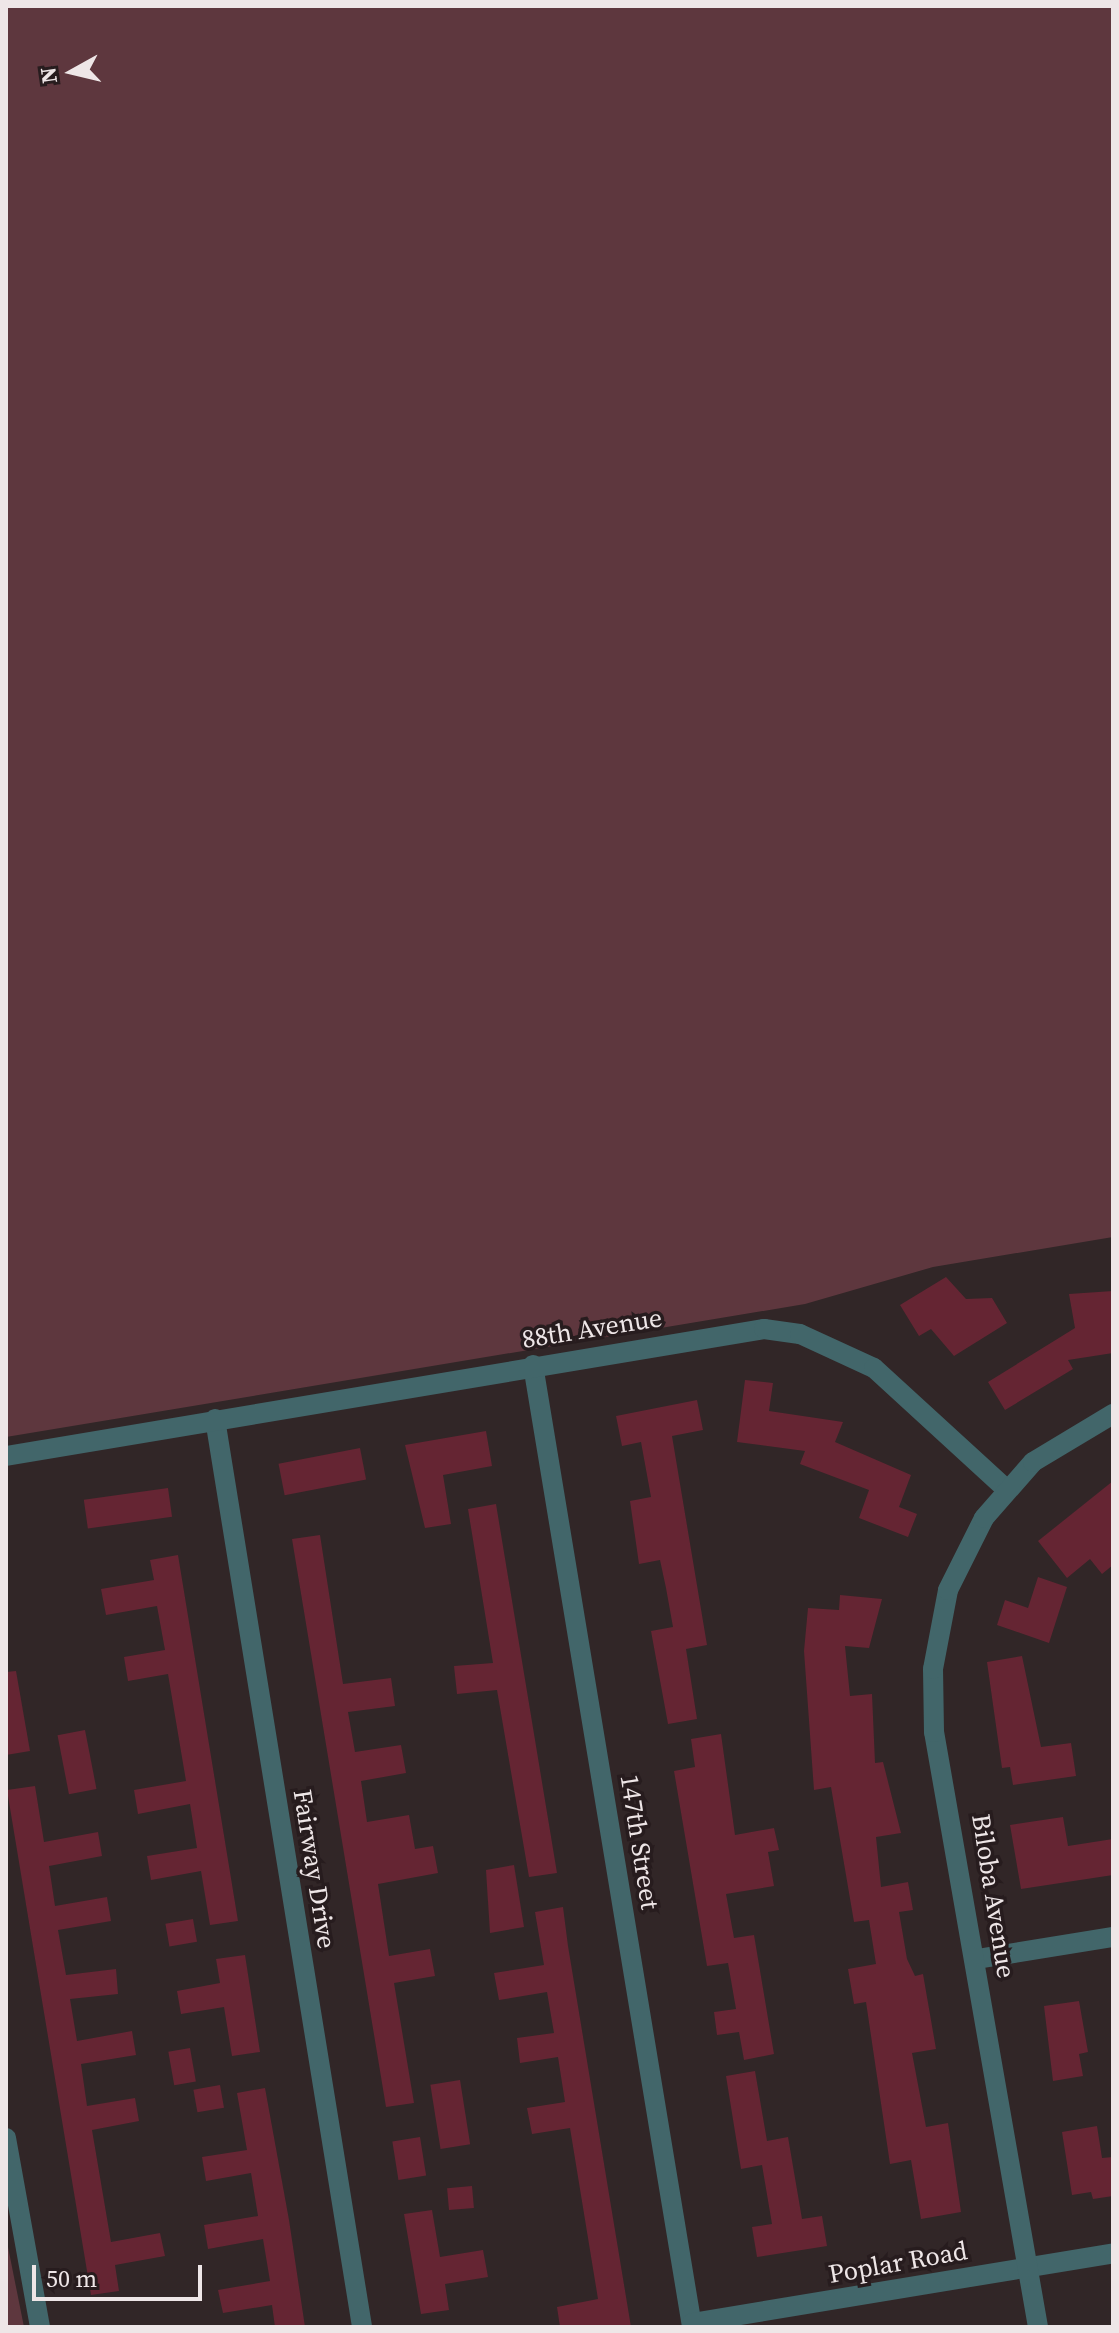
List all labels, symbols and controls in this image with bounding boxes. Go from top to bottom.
north arrow [32,32,112,112]
text: N [32,65,64,85]
street label: 88th Avenue [520,1303,664,1355]
street label: 147th Street [613,1772,665,1912]
street label: Fairway Drive [286,1787,342,1951]
street label: Biloba Avenue [965,1812,1021,1980]
street label: Poplar Road [826,2235,970,2291]
scale bar [36,2249,206,2299]
text: 50 m [46,2262,97,2295]

